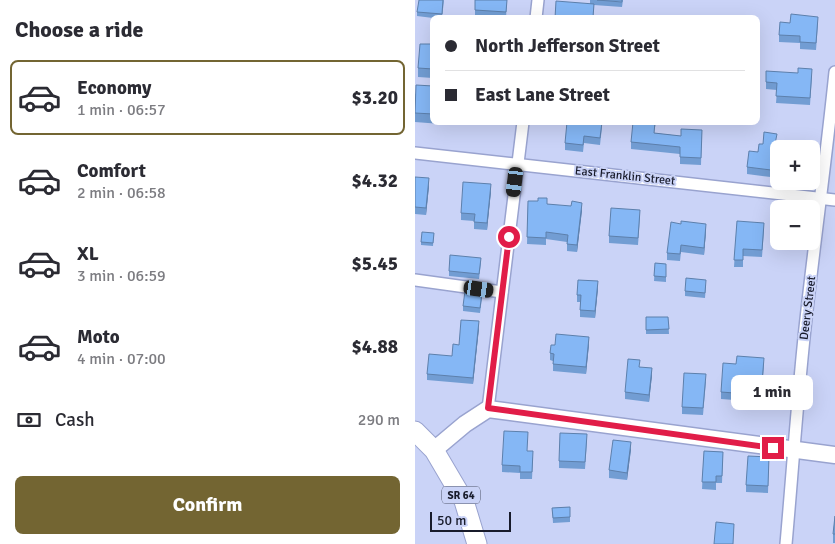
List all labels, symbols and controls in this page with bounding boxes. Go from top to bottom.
text: Choose a ride [15,16,143,43]
text: North Jefferson Street [475,34,660,58]
icon: car [17,75,62,120]
text: Economy [77,76,151,100]
text: East Lane Street [475,83,610,107]
text: $3.20 [352,86,398,110]
text: 1 min · 06:57 [77,100,166,120]
map controls [770,140,820,250]
button: + [770,140,820,190]
icon: car [17,158,62,203]
text: Comfort [77,159,146,183]
street label: East Franklin Street [574,163,676,189]
car [505,166,524,198]
text: $4.32 [352,169,398,193]
text: 2 min · 06:58 [77,183,166,203]
button: − [770,200,820,250]
route start [498,226,520,248]
icon: car [17,241,62,286]
text: XL [77,242,99,266]
text: $5.45 [352,252,398,276]
text: 3 min · 06:59 [77,266,166,286]
street label: Deery Street [797,275,819,341]
car [463,279,494,299]
icon: car [17,324,62,369]
text: Moto [77,325,120,349]
text: $4.88 [352,335,398,359]
text: 4 min · 07:00 [77,349,166,369]
callout: 1 min [732,376,814,410]
text: 1 min [753,382,791,402]
icon: cash [15,406,43,434]
text: Cash [55,408,95,432]
text: 290 m [358,410,400,430]
route end [762,437,784,459]
button: Confirm [15,476,400,534]
road number: SR 64 [442,486,480,504]
scale bar [430,509,511,532]
text: 50 m [437,512,466,529]

